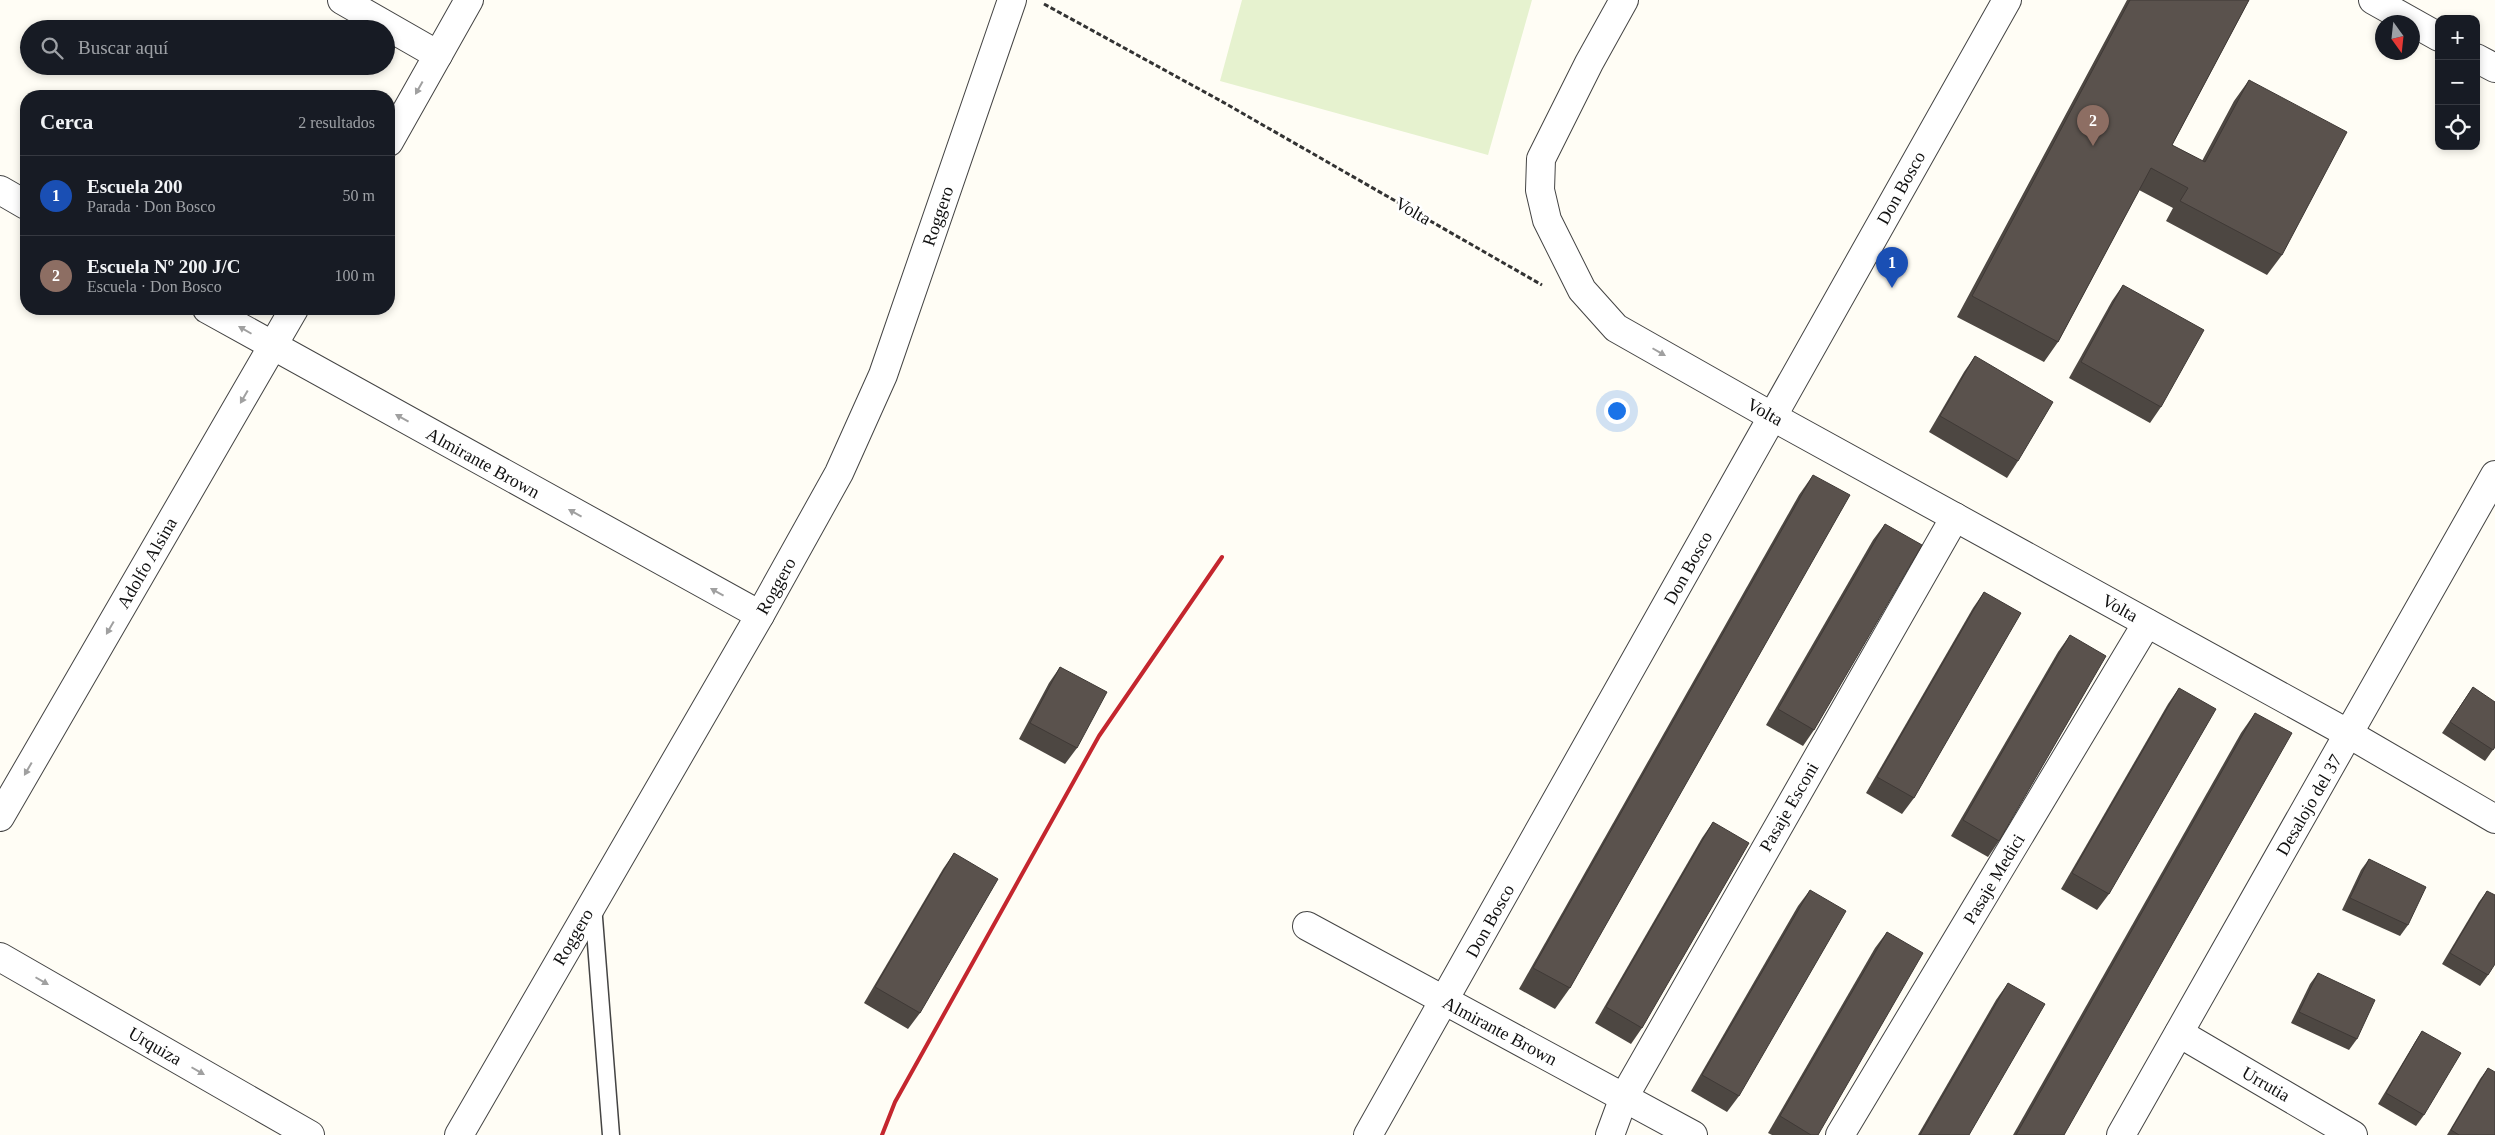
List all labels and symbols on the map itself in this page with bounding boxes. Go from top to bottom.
north arrow [2375,15,2420,60]
one-way arrow [415,81,423,96]
pin: 2 [2077,105,2109,146]
street label: Don Bosco [1873,148,1929,228]
street label: Roggero [918,183,958,249]
street label: Volta [1392,193,1434,229]
pin: 1 [1876,247,1908,288]
one-way arrow [238,326,251,335]
one-way arrow [1651,348,1666,356]
one-way arrow [240,389,248,404]
street label: Volta [1744,394,1786,430]
your location [1604,398,1630,424]
one-way arrow [395,414,409,422]
street label: Almirante Brown [423,424,543,502]
one-way arrow [568,509,582,518]
street label: Adolfo Alsina [113,514,181,612]
street label: Don Bosco [1660,528,1716,608]
street label: Roggero [752,554,800,618]
one-way arrow [710,588,725,596]
street label: Volta [2099,590,2141,626]
one-way arrow [105,621,114,635]
street label: Desalojo del 37 [2272,751,2346,859]
street label: Pasaje Esconi [1755,759,1823,855]
one-way arrow [24,762,33,775]
street label: Pasaje Medici [1959,830,2029,928]
street label: Don Bosco [1462,881,1518,961]
street label: Roggero [549,905,597,969]
one-way arrow [36,977,49,986]
street label: Almirante Brown [1439,992,1561,1070]
street label: Urquiza [125,1023,185,1069]
street label: Urrutia [2238,1062,2294,1106]
one-way arrow [191,1067,206,1075]

